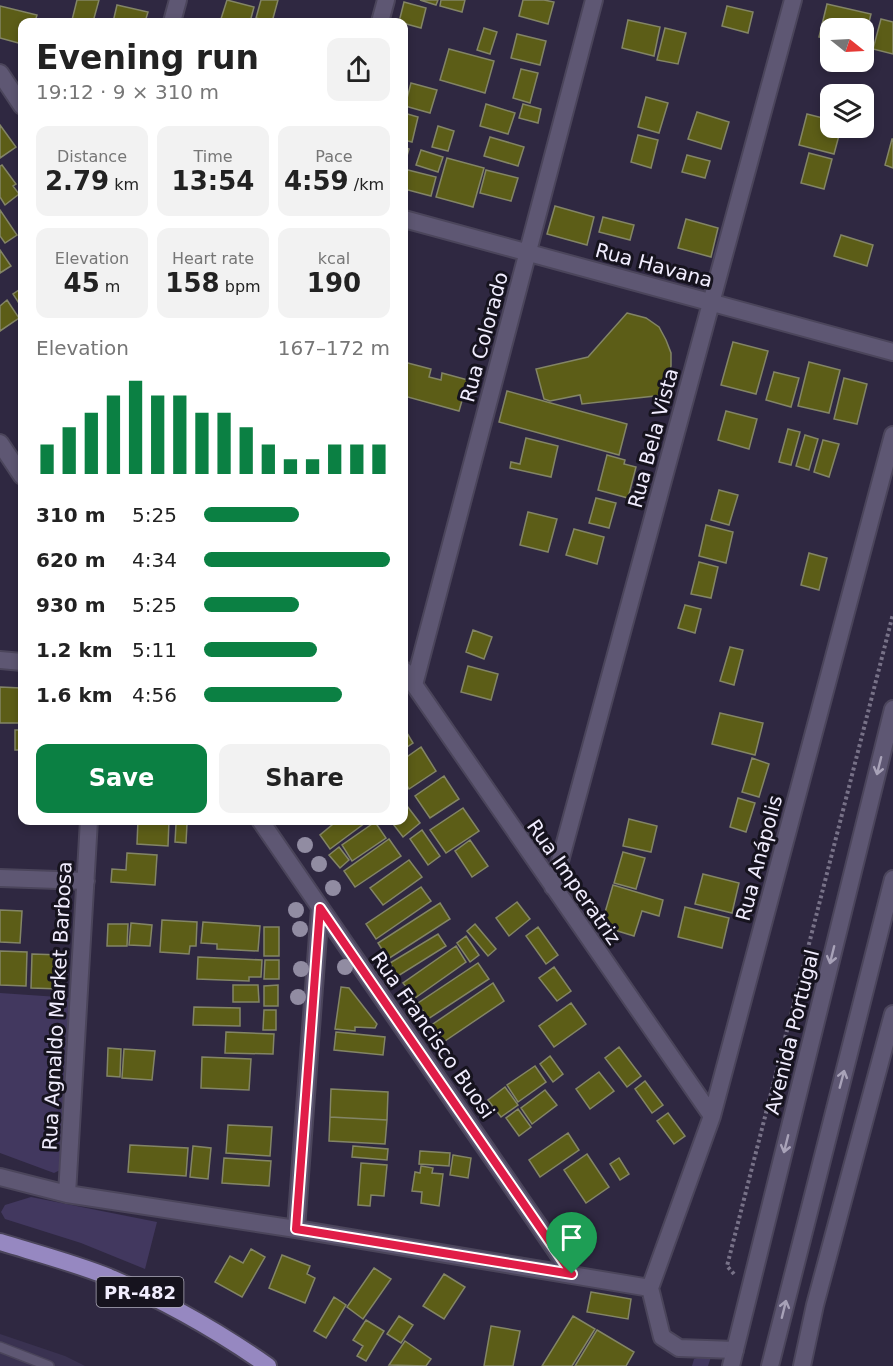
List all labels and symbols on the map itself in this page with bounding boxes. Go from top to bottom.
north arrow [820,18,874,72]
street label: Rua Havana [593,238,715,292]
street label: Rua Colorado [455,269,513,405]
street label: Rua Bela Vista [623,365,683,511]
one-way arrow [873,756,885,775]
street label: Rua Anápolis [731,792,787,924]
street label: Rua Imperatriz [522,815,626,949]
street label: Rua Agnaldo Market Barbosa [37,861,77,1151]
one-way arrow [826,945,838,964]
street label: Rua Francisco Buosi [366,947,500,1123]
street label: Avenida Portugal [760,947,824,1117]
one-way arrow [836,1070,848,1089]
one-way arrow [779,1135,791,1154]
pin [546,1212,597,1274]
road number: PR-482 [96,1277,184,1307]
one-way arrow [779,1300,791,1319]

